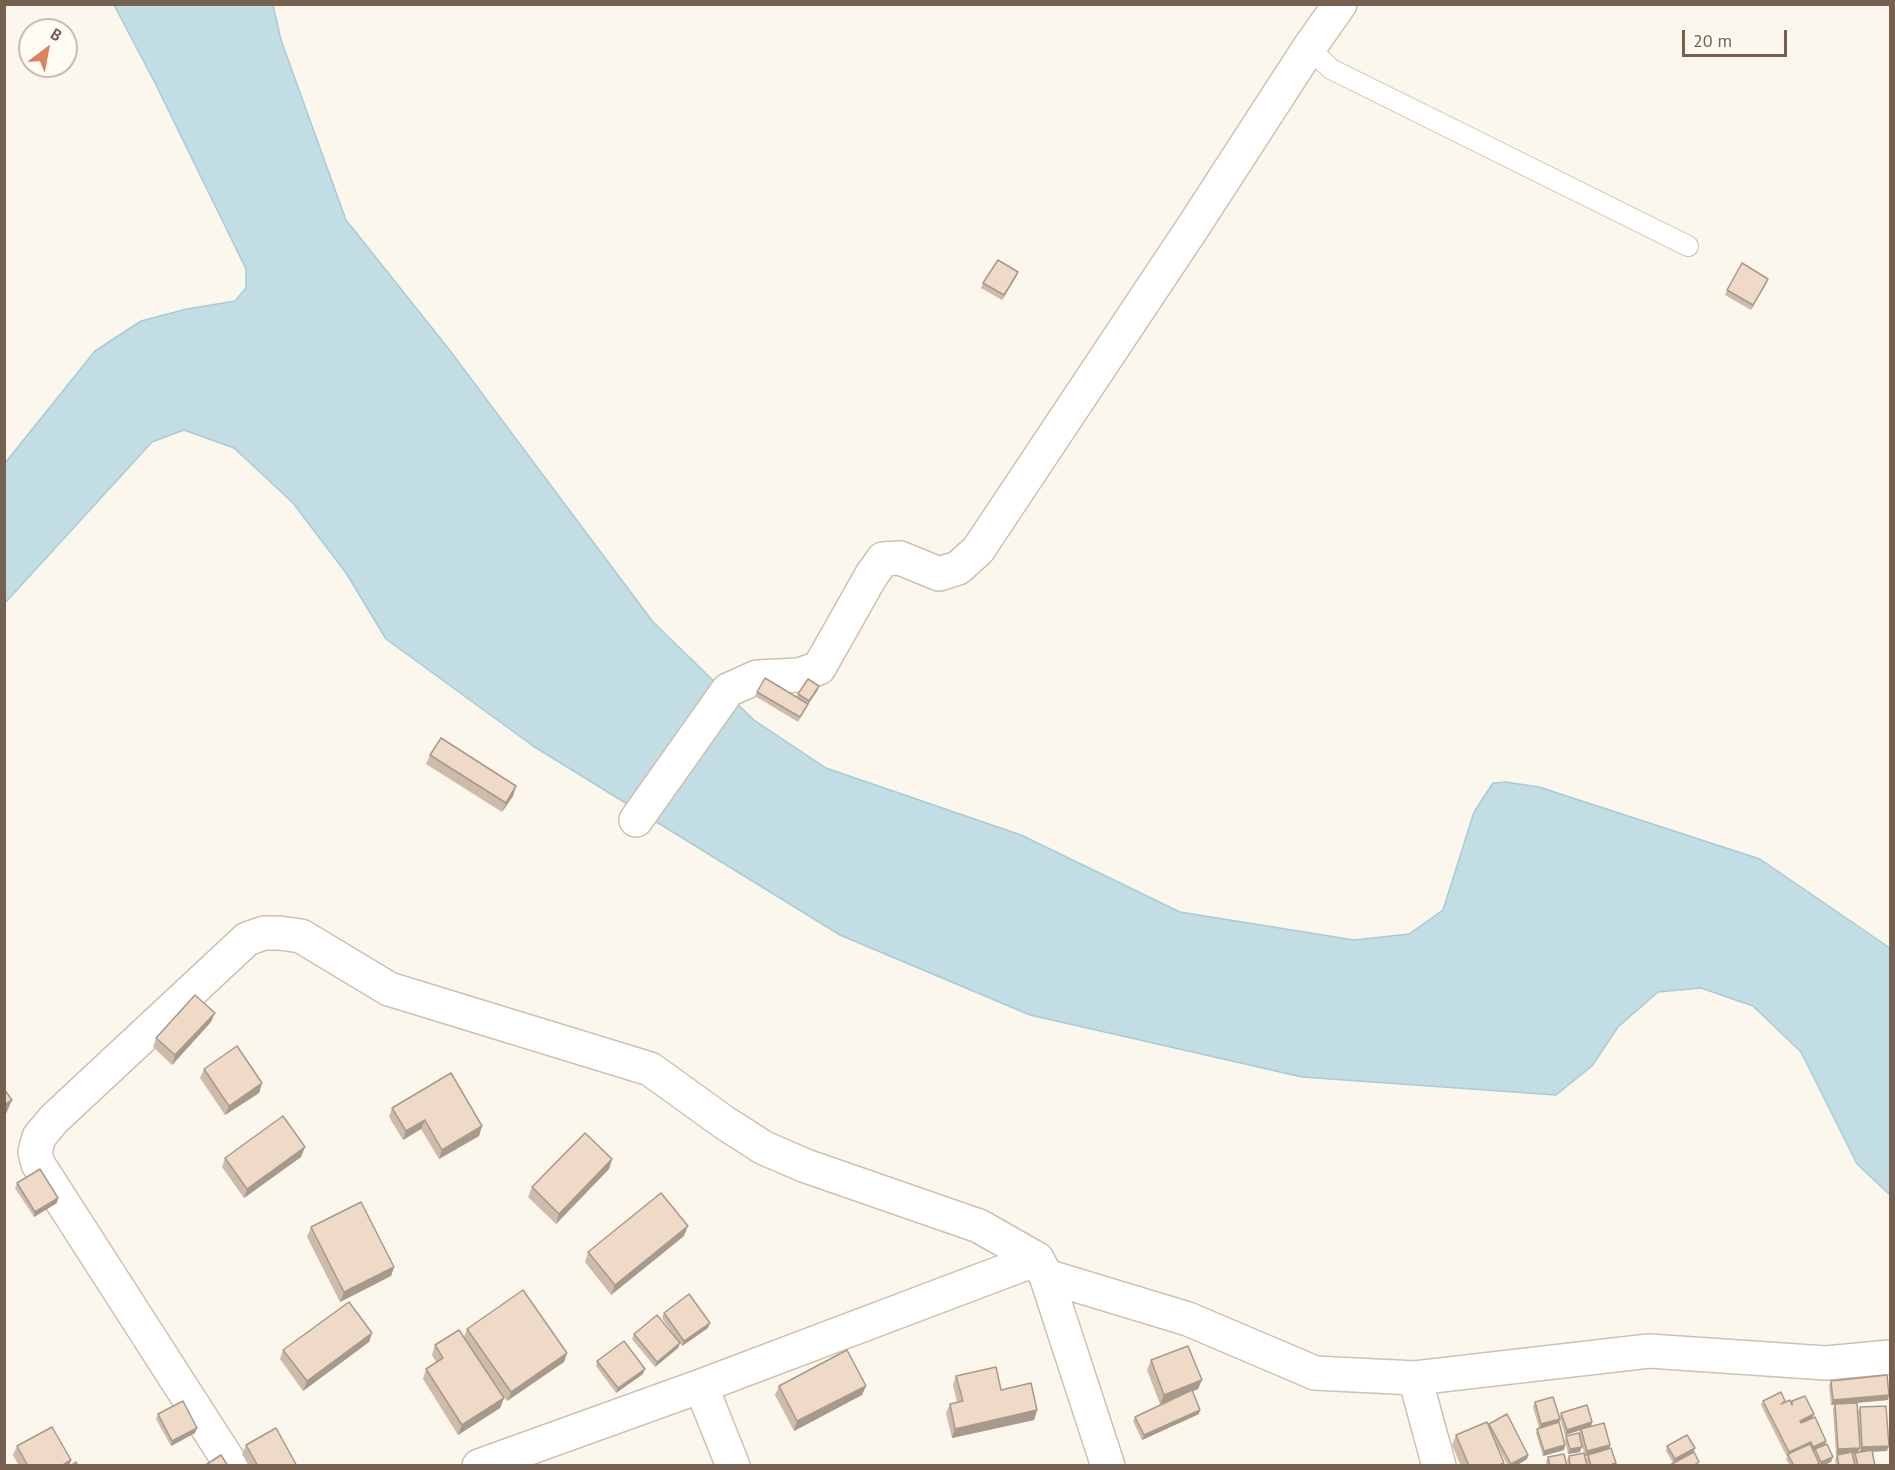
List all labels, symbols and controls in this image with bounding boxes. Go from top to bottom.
north arrow [18,18,78,78]
scale bar [1685,18,1790,56]
text: B [47,23,66,45]
text: 20 m [1693,29,1732,52]

